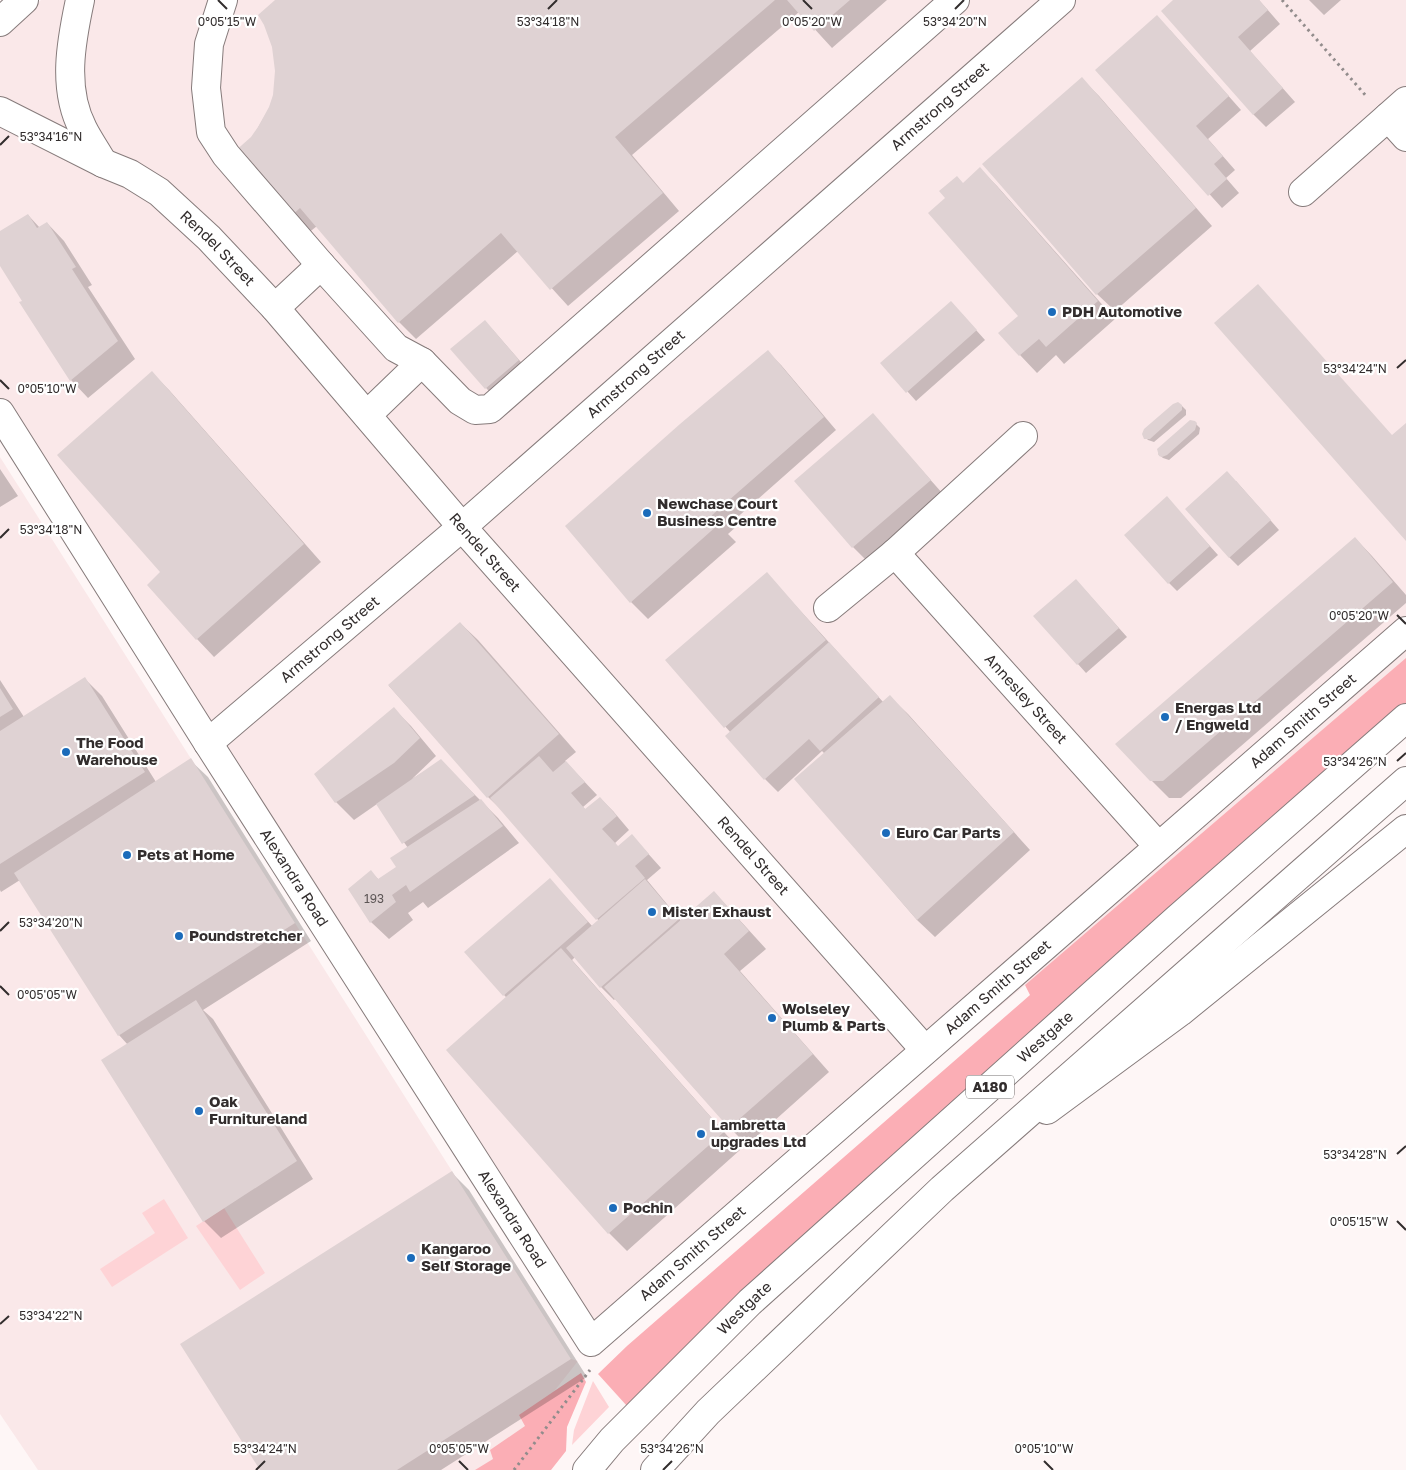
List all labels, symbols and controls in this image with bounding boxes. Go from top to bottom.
text: 0°05'15"W [198,14,257,29]
text: 53°34'18"N [517,14,579,29]
text: 0°05'20"W [782,14,842,29]
text: 53°34'20"N [923,14,987,29]
street label: Armstrong Street [887,58,992,154]
text: 53°34'16"N [20,129,82,144]
street label: Rendel Street [177,206,259,289]
place label: PDH Automotive [1062,302,1182,320]
marker: PDH Automotive [1046,306,1058,318]
street label: Armstrong Street [582,325,688,421]
text: 53°34'24"N [1323,361,1387,376]
text: 0°05'10"W [18,381,77,396]
place label: Newchase Court Business Centre [657,494,778,529]
marker: Newchase Court Business Centre [641,507,653,519]
street label: Rendel Street [446,509,525,595]
text: 53°34'18"N [20,522,82,537]
street label: Armstrong Street [276,591,383,686]
text: 0°05'20"W [1329,608,1389,623]
street label: Annesley Street [982,649,1072,747]
street label: Adam Smith Street [1246,669,1359,771]
place label: Energas Ltd / Engweld [1175,698,1261,733]
marker: Energas Ltd / Engweld [1159,711,1171,723]
place label: The Food Warehouse [76,733,158,768]
marker: The Food Warehouse [60,746,72,758]
text: 53°34'26"N [1323,754,1387,769]
street label: Rendel Street [714,812,793,898]
place label: Euro Car Parts [896,823,1001,841]
street label: Alexandra Road [257,825,333,929]
marker: Euro Car Parts [880,827,892,839]
place label: Pets at Home [137,845,235,863]
marker: Pets at Home [121,849,133,861]
house number: 193 [364,891,384,906]
place label: Mister Exhaust [662,902,771,920]
marker: Mister Exhaust [646,906,658,918]
text: 53°34'20"N [19,915,83,930]
place label: Poundstretcher [189,926,302,944]
marker: Poundstretcher [173,930,185,942]
street label: Adam Smith Street [940,935,1054,1037]
text: 0°05'05"W [17,987,77,1002]
place label: Wolseley Plumb & Parts [782,999,886,1034]
street label: Westgate [1013,1006,1077,1066]
marker: Wolseley Plumb & Parts [766,1012,778,1024]
road number: A180 [966,1076,1014,1098]
place label: Oak Furnitureland [209,1092,307,1127]
marker: Oak Furnitureland [193,1105,205,1117]
place label: Lambretta upgrades Ltd [711,1115,806,1150]
marker: Lambretta upgrades Ltd [695,1128,707,1140]
text: 53°34'28"N [1323,1147,1387,1162]
street label: Alexandra Road [475,1166,551,1271]
place label: Pochin [623,1198,673,1216]
street label: Adam Smith Street [635,1201,749,1304]
marker: Pochin [607,1202,619,1214]
text: 0°05'15"W [1330,1214,1389,1229]
place label: Kangaroo Self Storage [421,1239,511,1274]
marker: Kangaroo Self Storage [405,1252,417,1264]
street label: Westgate [713,1277,775,1338]
text: 53°34'22"N [19,1308,83,1323]
text: 53°34'24"N [233,1441,297,1456]
text: 0°05'05"W [429,1441,489,1456]
text: 53°34'26"N [640,1441,704,1456]
text: 0°05'10"W [1015,1441,1074,1456]

